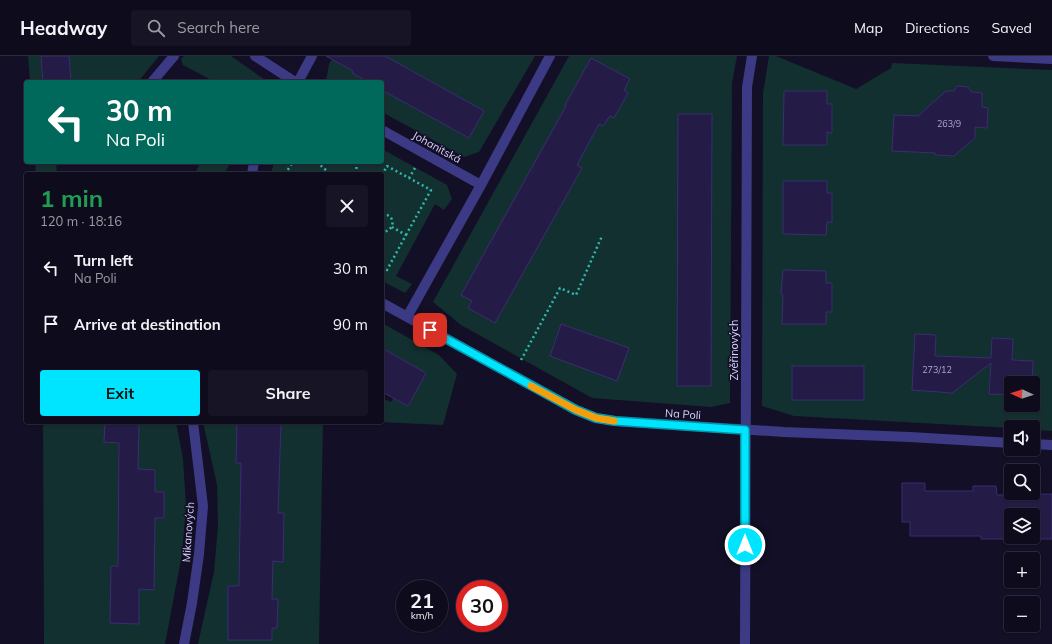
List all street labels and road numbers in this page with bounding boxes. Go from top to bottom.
street label: Johanitská [410,128,464,166]
street label: Zvěřinových [727,320,741,380]
street label: Na Poli [664,406,702,422]
street label: Mikanových [179,501,197,563]

